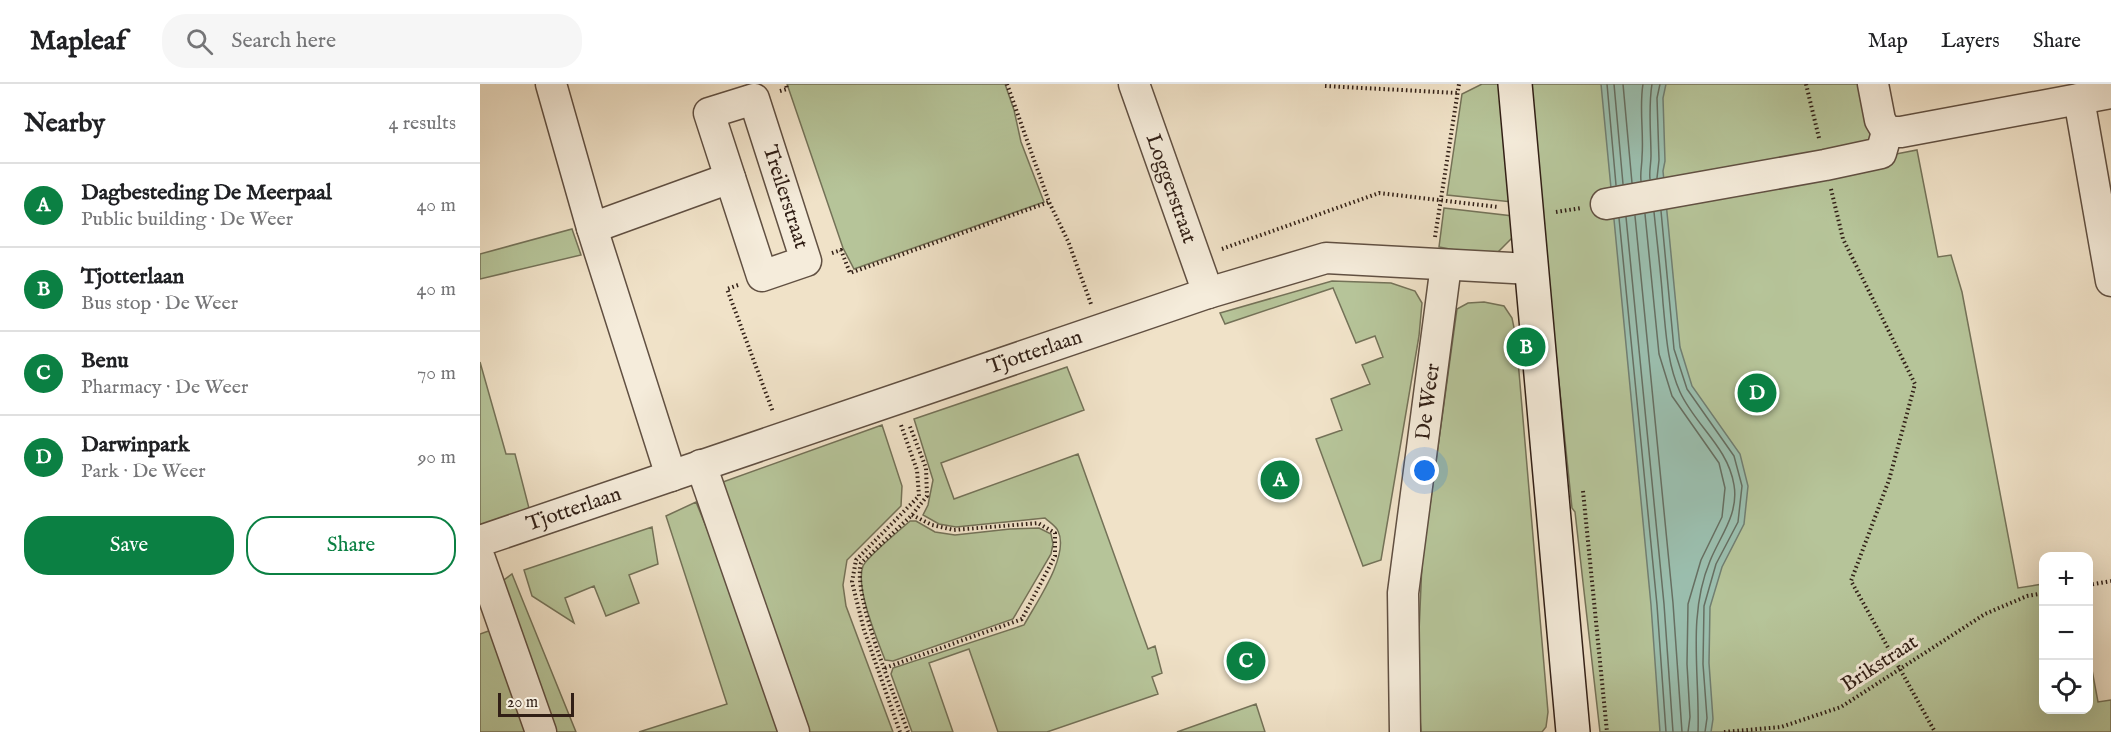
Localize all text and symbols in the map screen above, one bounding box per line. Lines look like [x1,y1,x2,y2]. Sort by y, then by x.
search box [162,14,582,68]
text: Mapleaf [30,24,126,59]
icon: search [183,25,216,58]
text: Search here [231,27,336,55]
text: Map [1868,28,1908,55]
text: Layers [1941,28,2000,55]
text: Share [2033,28,2081,55]
text: Nearby [24,107,105,140]
text: 4 results [389,111,456,136]
street label: Loggerstraat [1139,130,1203,247]
street label: Treilerstraat [756,142,814,252]
text: Dagbesteding De Meerpaal [81,179,332,207]
text: A [37,193,50,218]
text: 40 m [417,193,456,218]
text: Public building · De Weer [81,207,293,232]
text: Tjotterlaan [81,263,184,291]
text: B [37,277,50,302]
text: 40 m [417,277,456,302]
text: Bus stop · De Weer [81,291,238,316]
street label: Tjotterlaan [984,323,1086,381]
pin: B [1506,324,1546,370]
text: Benu [81,347,129,375]
text: C [36,361,51,386]
text: 70 m [417,361,456,386]
street label: De Weer [1410,361,1447,442]
pin: D [1738,370,1776,416]
text: Pharmacy · De Weer [81,375,248,400]
text: Darwinpark [81,431,190,459]
text: D [35,445,52,470]
text: 90 m [418,445,456,470]
your location [1410,456,1439,485]
pin: A [1260,458,1300,502]
text: Park · De Weer [81,459,206,484]
street label: Tjotterlaan [523,480,625,538]
button: Save [24,516,234,575]
button: Share [246,516,456,575]
map controls [2039,552,2093,714]
button: + [2039,552,2093,606]
button: − [2039,606,2093,660]
street label: Brikstraat [1837,629,1923,699]
pin: C [1226,638,1266,684]
button: locate [2039,660,2093,714]
scale bar [498,690,574,718]
text: 20 m [507,693,538,713]

